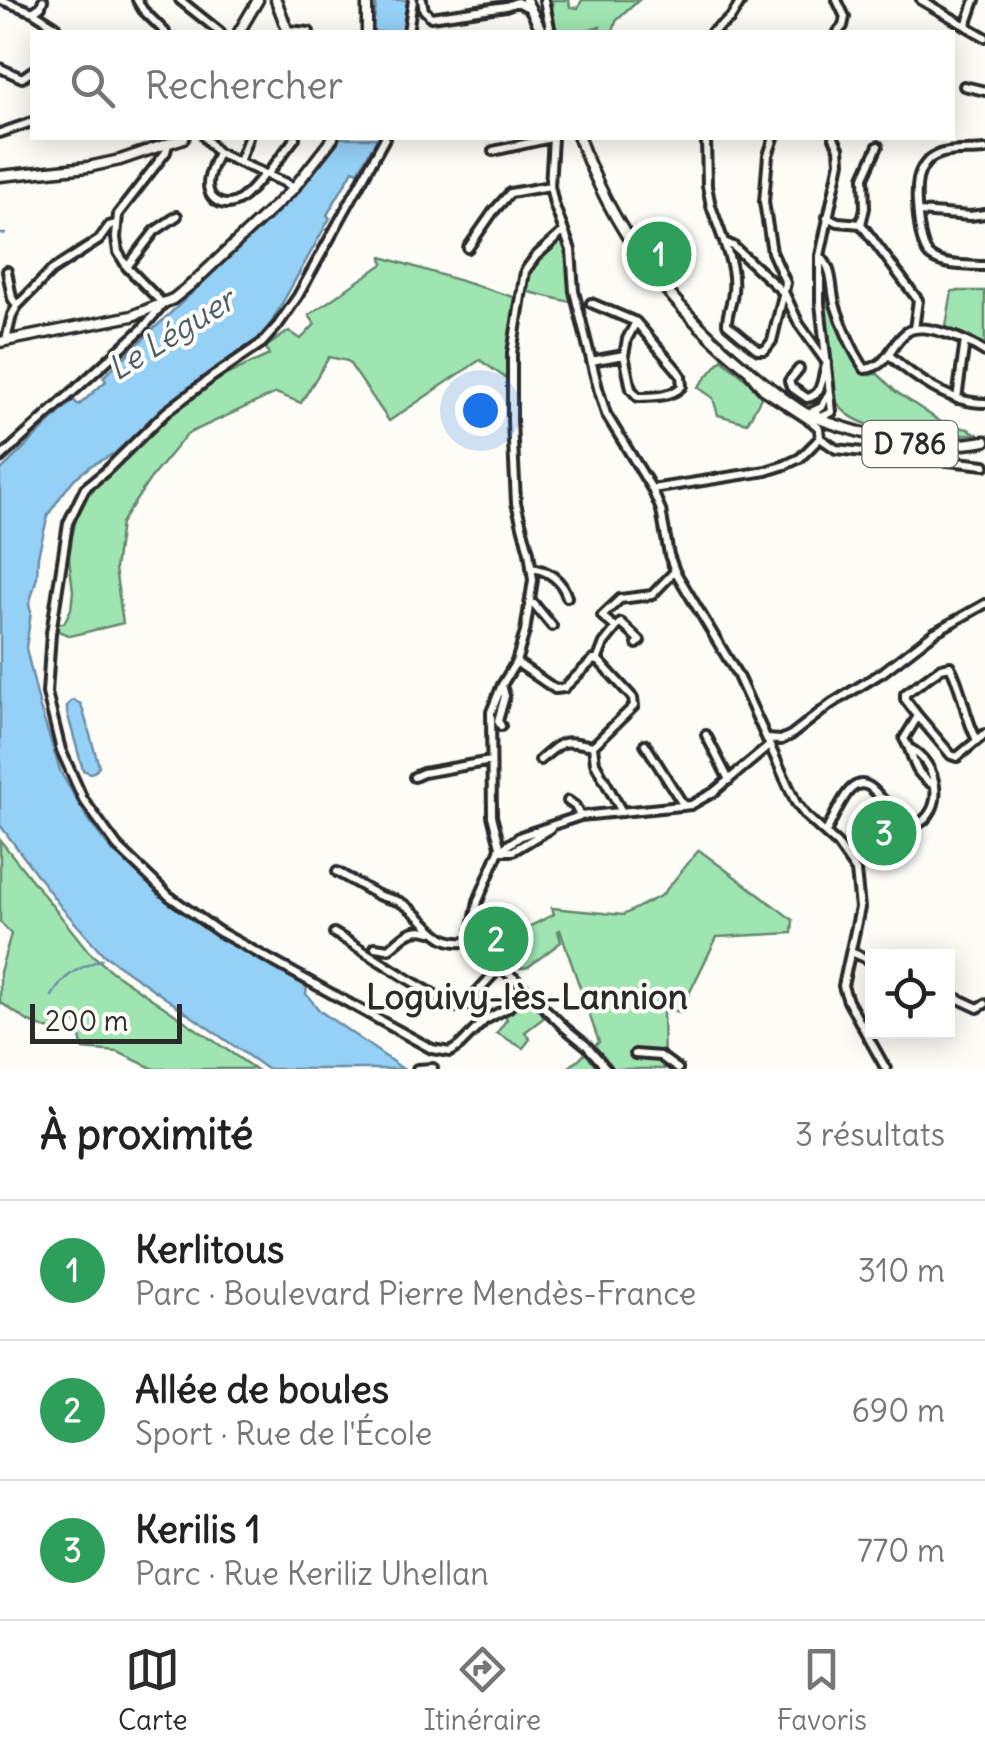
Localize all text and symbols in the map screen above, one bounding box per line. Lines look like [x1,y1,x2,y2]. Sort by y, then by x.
search box [30,30,955,140]
icon: search [65,58,120,113]
text: Rechercher [145,62,343,109]
pin: 1 [626,216,692,292]
water label: Le Léguer [100,277,245,389]
your location [455,385,506,436]
road number: D 786 [862,421,958,467]
pin: 3 [852,796,916,870]
pin: 2 [464,902,528,976]
map controls [865,949,955,1039]
button: locate [865,949,955,1039]
district label: Loguivy-lès-Lannion [366,974,688,1018]
scale bar [30,999,182,1044]
text: 200 m [45,1003,128,1039]
text: À proximité [40,1108,253,1160]
text: 3 résultats [795,1114,945,1155]
text: Kerlitous [135,1226,284,1273]
text: 1 [66,1250,79,1291]
text: 310 m [858,1250,945,1291]
text: Parc · Boulevard Pierre Mendès-France [135,1273,696,1314]
text: Allée de boules [135,1366,389,1413]
text: 2 [64,1390,81,1431]
text: 690 m [851,1390,945,1431]
text: Sport · Rue de l'École [135,1413,432,1454]
text: Kerilis 1 [135,1506,260,1553]
text: 3 [63,1530,82,1571]
text: 770 m [857,1530,945,1571]
text: Parc · Rue Keriliz Uhellan [135,1553,489,1594]
tab: Carte [118,1642,188,1738]
tab: Itinéraire [423,1642,541,1738]
tab: Favoris [777,1642,867,1738]

